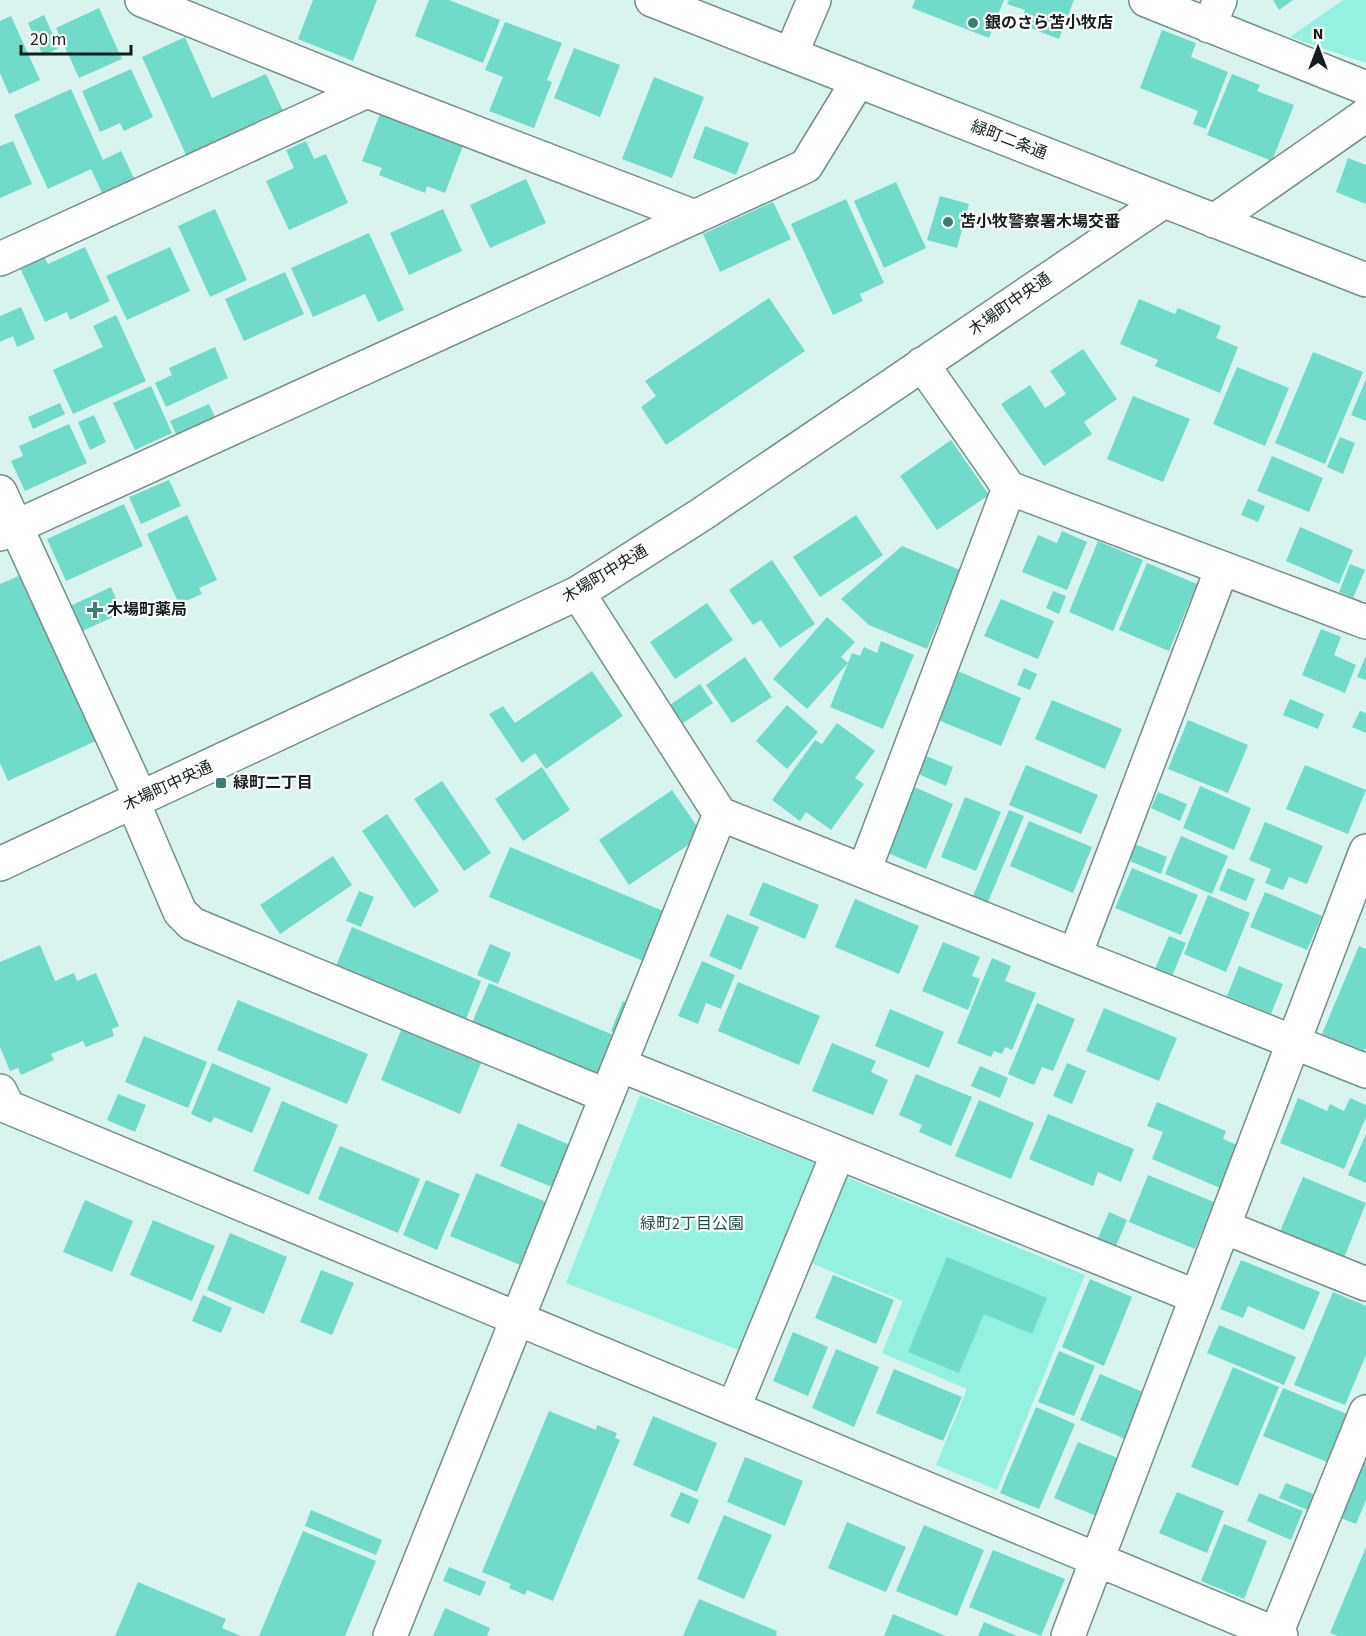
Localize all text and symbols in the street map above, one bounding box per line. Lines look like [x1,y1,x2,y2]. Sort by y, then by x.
place label: 銀のさら苫小牧店 [985,12,1113,34]
marker: 銀のさら苫小牧店 [966,16,980,30]
scale bar [21,18,130,56]
north arrow [1288,18,1348,78]
text: N [1313,23,1323,45]
text: 20 m [30,27,66,52]
street label: 緑町二条通 [968,115,1050,165]
place label: 苫小牧警察署木場交番 [960,211,1120,233]
marker: 苫小牧警察署木場交番 [941,215,955,229]
street label: 木場町中央通 [964,267,1056,341]
street label: 木場町中央通 [558,540,652,608]
place label: 木場町薬局 [107,599,187,621]
marker: 木場町薬局 [88,603,102,617]
street label: 木場町中央通 [120,756,216,816]
place label: 緑町二丁目 [233,772,313,794]
marker: 緑町二丁目 [214,776,228,790]
park label: 緑町2丁目公園 [640,1213,744,1235]

